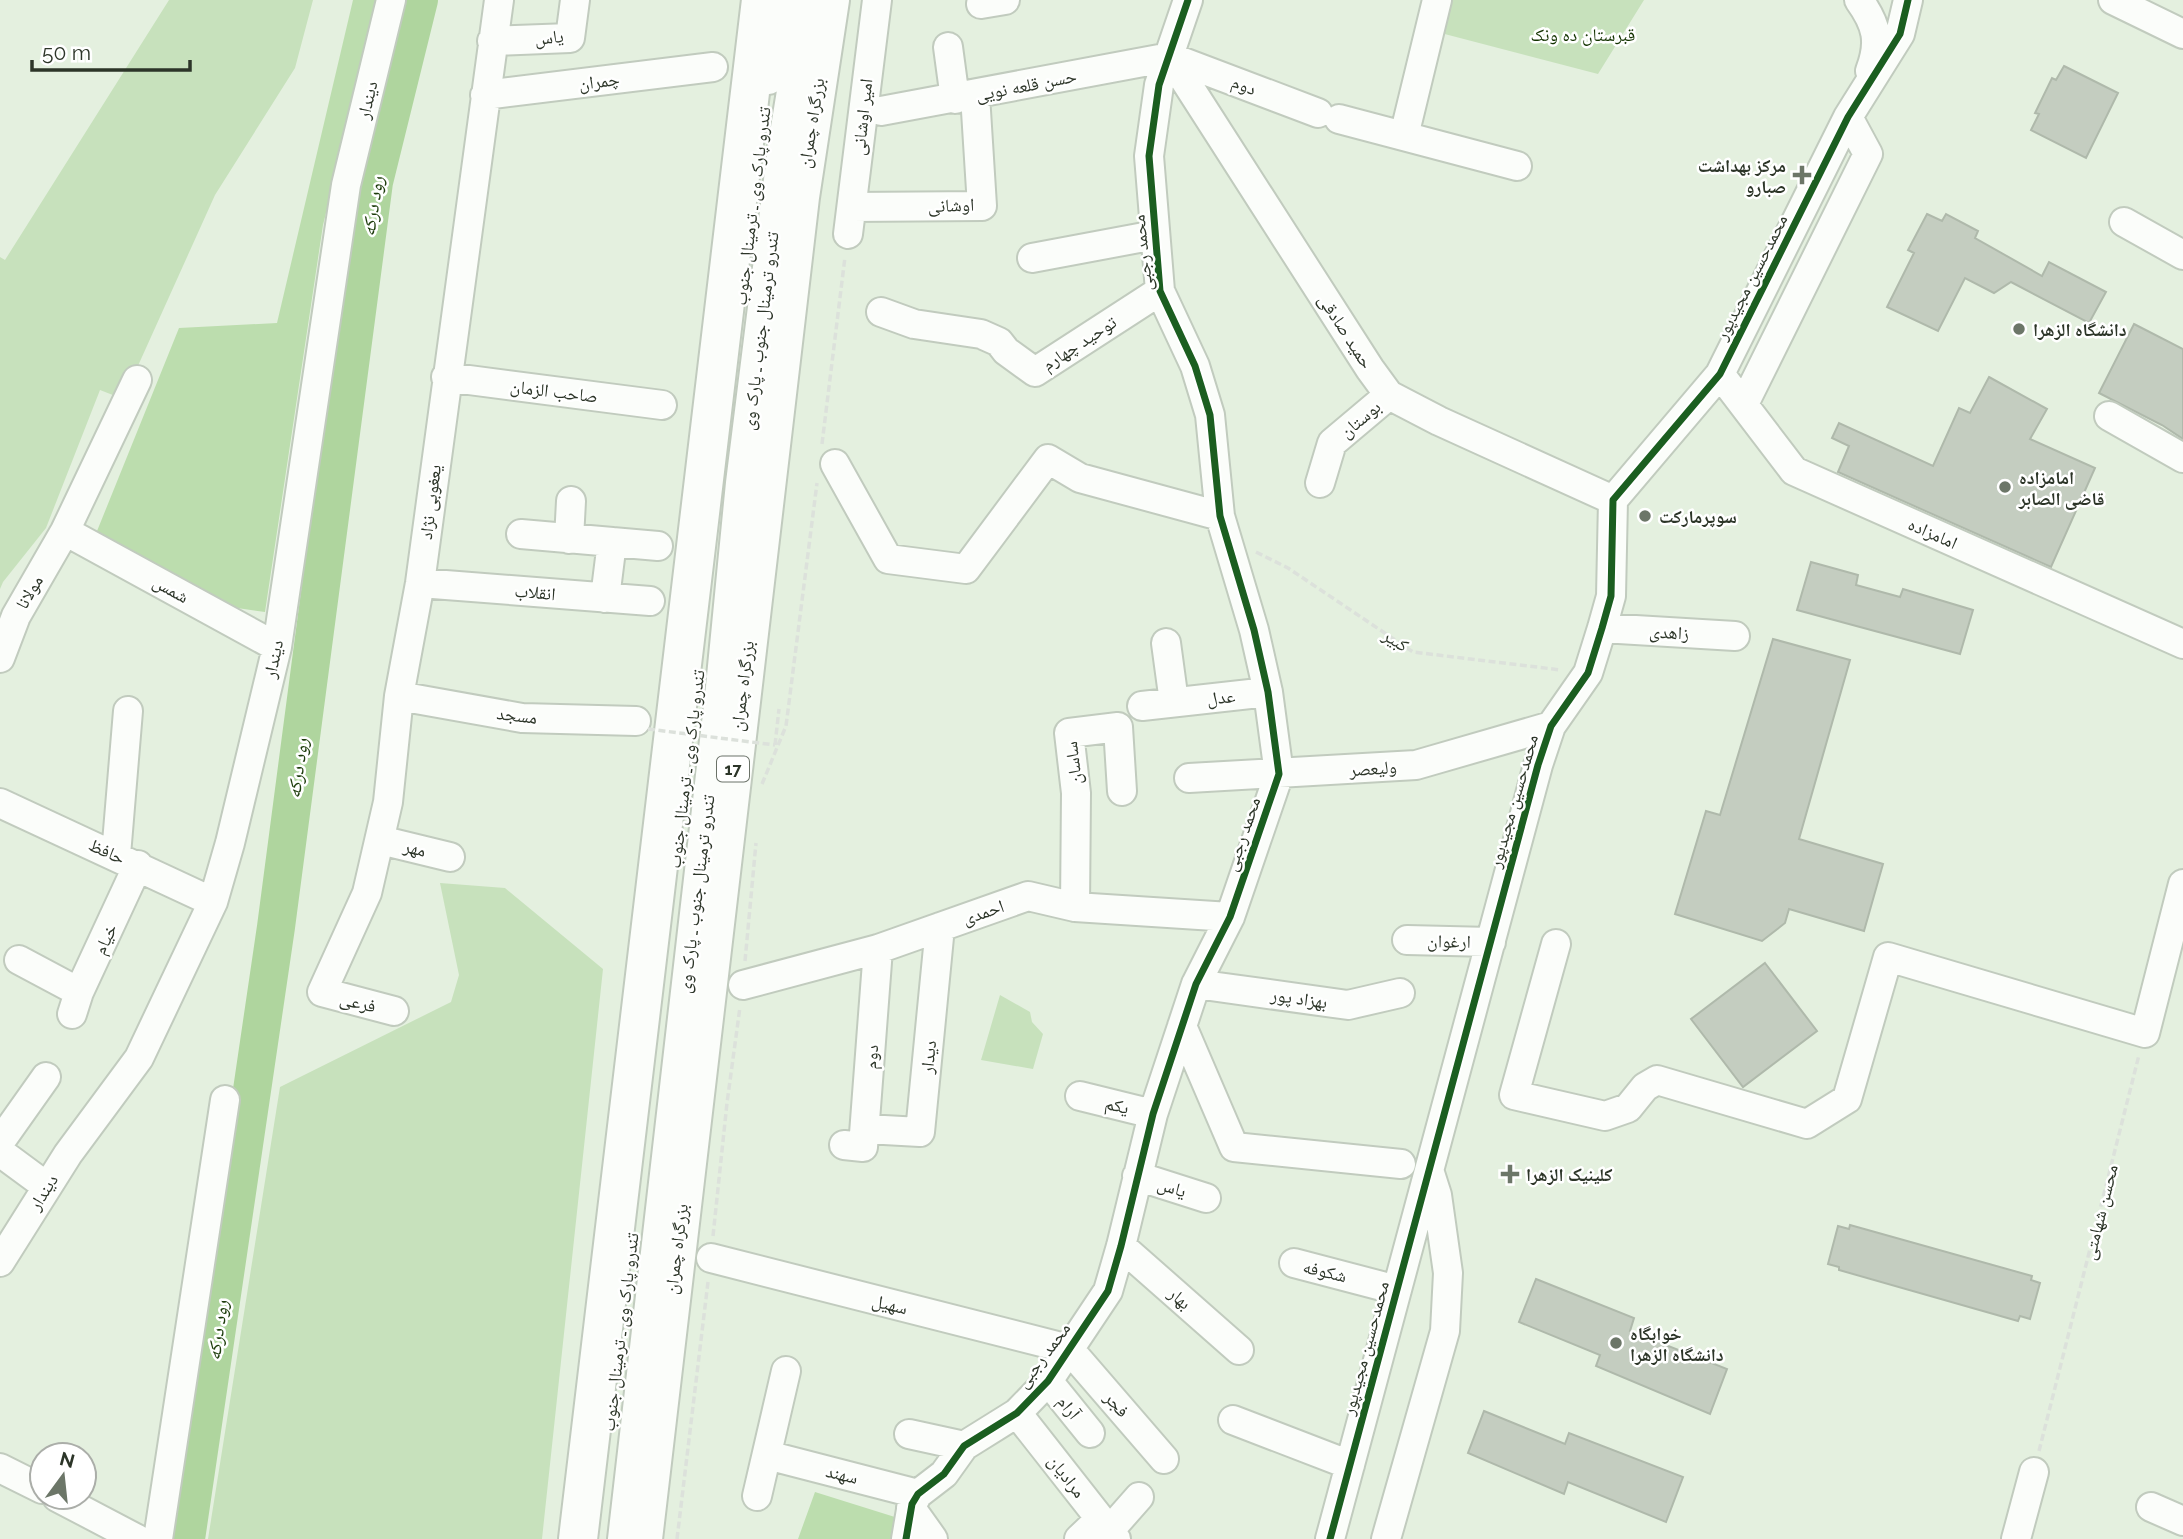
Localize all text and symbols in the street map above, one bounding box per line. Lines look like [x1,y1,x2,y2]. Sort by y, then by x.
park label: قبرستان ده ونک [1531,24,1635,46]
street label: یاس [533,25,565,50]
scale bar [32,28,189,72]
text: 50 m [42,40,91,65]
street label: حسن قلعه نویی [974,65,1079,106]
street label: چمران [577,68,621,95]
street label: دوم [1228,71,1259,101]
street label: بزرگراه چمران [794,76,829,170]
street label: امیر اوشانی [848,77,877,157]
street label: دیندار [352,79,382,122]
street label: تندرو پارک وی ـ ترمینال جنوب [729,105,776,307]
place label: مرکز بهداشت صبارو [1698,155,1786,197]
marker: مرکز بهداشت صبارو [1792,165,1812,185]
water label: رود درکه [356,174,388,238]
street label: اوشانی [927,194,975,217]
street label: محمدحسین مجیدپور [1710,211,1793,345]
street label: محمد رجبی [1128,214,1157,292]
street label: تندرو ترمینال جنوب ـ پارک وی [737,230,784,432]
street label: حمید صادقی [1313,290,1378,373]
street label: توحید چهارم [1038,311,1121,376]
place label: دانشگاه الزهرا [2033,319,2127,340]
marker: دانشگاه الزهرا [2011,321,2027,337]
street label: صاحب الزمان [509,375,599,408]
street label: بوستان [1335,396,1385,443]
street label: یعغوبی نژاد [415,463,446,541]
place label: امامزاده قاضی الصابر [2018,467,2104,510]
marker: امامزاده قاضی الصابر [1997,479,2013,495]
place label: سوپرمارکت [1659,506,1737,528]
marker: سوپرمارکت [1637,508,1653,524]
street label: امامزاده [1905,513,1961,553]
street label: مولانا [11,571,47,613]
street label: شمس [149,571,193,608]
street label: انقلاب [514,580,556,605]
street label: زاهدی [1648,620,1690,645]
street label: کبیر [1378,623,1413,657]
street label: دیندار [259,638,288,681]
street label: بزرگراه چمران [726,639,759,733]
street label: تندرو پارک وی ـ ترمینال جنوب [663,668,710,870]
street label: عدل [1206,685,1236,710]
street label: مسجد [496,702,538,728]
street label: محمدحسین مجیدپور [1484,732,1543,871]
water label: رود درکه [282,737,312,799]
street label: ساسان [1060,740,1087,786]
road number: 17 [717,756,749,782]
street label: ولیعصر [1348,756,1397,781]
street label: تندرو ترمینال جنوب ـ پارک وی [673,793,720,995]
street label: محمد رجبی [1220,794,1265,874]
street label: حافظ [86,834,128,868]
street label: مهر [401,835,428,861]
street label: احمدی [959,895,1007,930]
street label: خیام [89,920,123,958]
street label: ارغوان [1427,930,1471,953]
street label: بهزاد پور [1268,983,1329,1014]
street label: فرعی [338,987,378,1018]
street label: دیدار [916,1039,940,1076]
street label: دوم [860,1044,884,1070]
street label: یکم [1103,1092,1131,1120]
street label: محسن شهامتی [2078,1162,2123,1262]
marker: کلینیک الزهرا [1500,1164,1520,1184]
place label: کلینیک الزهرا [1526,1164,1612,1185]
street label: دیندار [23,1170,62,1215]
street label: یاس [1155,1173,1189,1202]
street label: بزرگراه چمران [660,1202,693,1296]
street label: تندرو پارک وی ـ ترمینال جنوب [597,1231,644,1433]
street label: شکوفه [1301,1255,1349,1287]
street label: محمدحسین مجیدپور [1337,1279,1394,1419]
street label: بهار [1163,1282,1196,1314]
street label: سهیل [870,1289,910,1319]
water label: رود درکه [202,1299,232,1361]
street label: محمد رجبی [1012,1318,1075,1393]
place label: خوابگاه دانشگاه الزهرا [1630,1323,1724,1365]
marker: خوابگاه دانشگاه الزهرا [1608,1335,1624,1351]
street label: فجر [1100,1386,1134,1421]
street label: آرام [1052,1391,1085,1425]
north arrow [28,1441,98,1511]
text: N [58,1447,77,1472]
street label: مرادیان [1043,1450,1090,1502]
street label: سهند [824,1460,860,1488]

